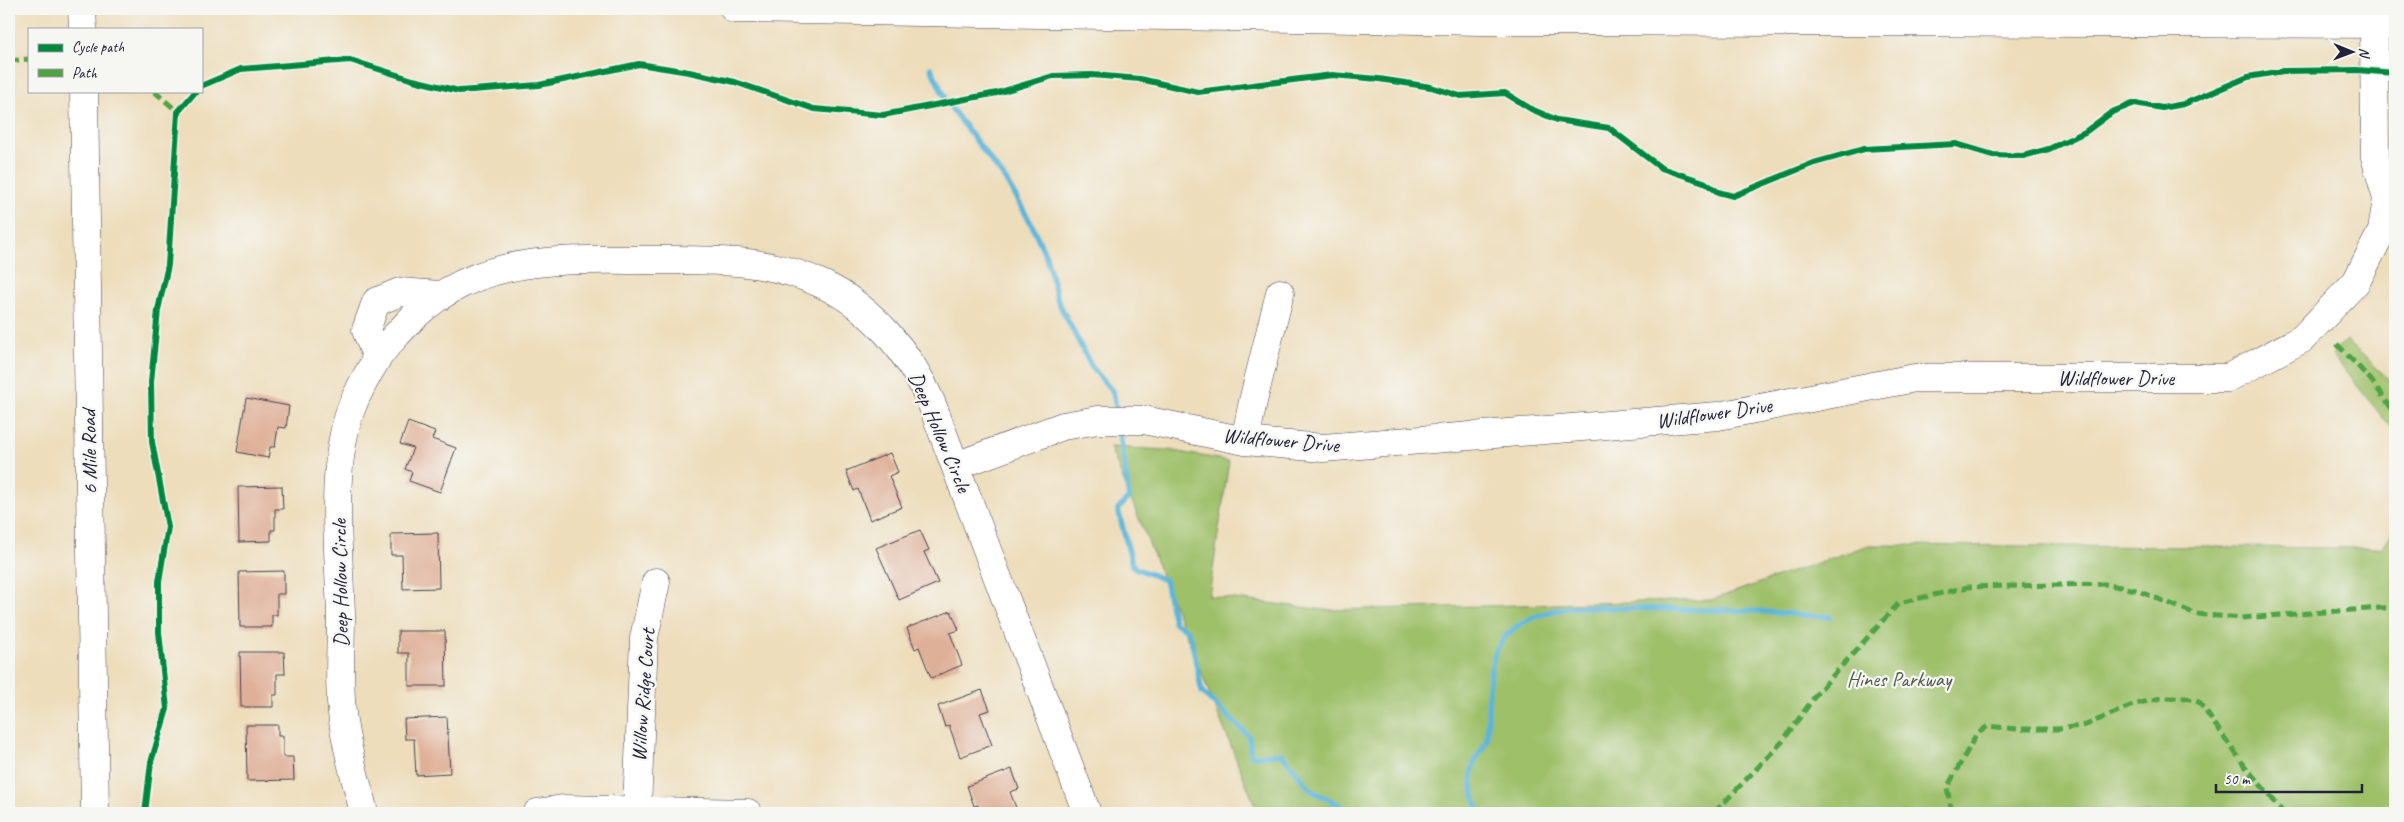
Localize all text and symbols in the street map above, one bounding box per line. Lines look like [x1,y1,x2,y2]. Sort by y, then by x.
legend [28,28,202,92]
north arrow [2326,28,2376,78]
text: Cycle path [72,38,124,57]
text: N [2356,48,2373,59]
text: Path [72,64,98,83]
street label: Wildflower Drive [2058,365,2175,391]
street label: Deep Hollow Circle [903,368,977,497]
street label: Wildflower Drive [1655,392,1775,434]
street label: 6 Mile Road [75,406,103,494]
street label: Wildflower Drive [1222,422,1341,458]
street label: Deep Hollow Circle [326,518,354,647]
street label: Willow Ridge Court [625,626,661,762]
park label: Hines Parkway [1847,666,1953,692]
scale bar [2216,762,2363,794]
text: 50 m [2224,770,2251,789]

